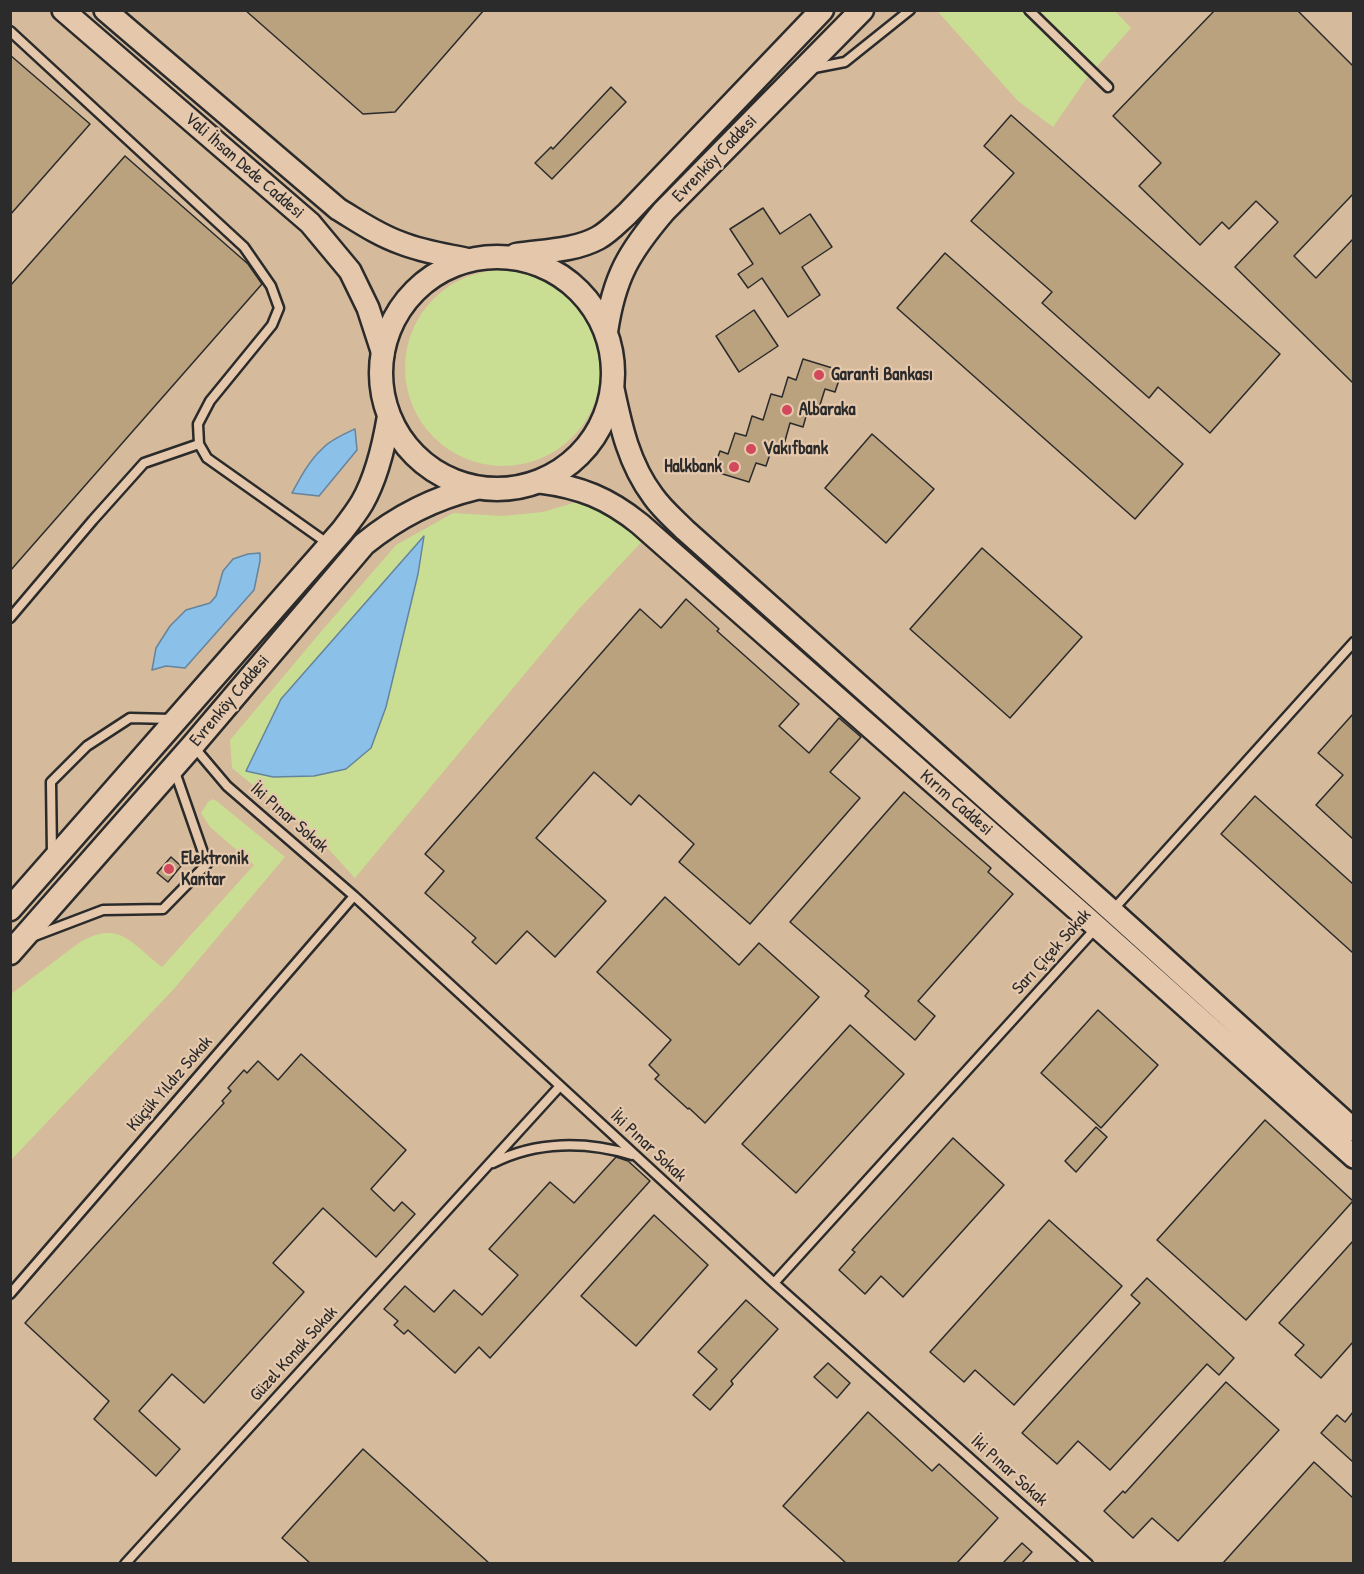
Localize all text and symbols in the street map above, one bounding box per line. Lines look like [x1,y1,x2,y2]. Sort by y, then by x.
street label: Vali İhsan Dede Caddesi [180,108,308,224]
street label: Evrenköy Caddesi [668,111,762,207]
place label: Garanti Bankası [831,364,933,386]
marker: Garanti Bankası [812,368,826,382]
place label: Albaraka [799,399,856,421]
marker: Albaraka [780,403,794,417]
place label: Vakıfbank [763,438,828,460]
marker: Vakıfbank [744,442,758,456]
place label: Halkbank [664,456,722,478]
marker: Halkbank [727,460,741,474]
street label: Evrenköy Caddesi [185,651,275,751]
street label: Kırım Caddesi [915,765,997,841]
street label: İki Pınar Sokak [246,778,332,858]
place label: Elektronik Kantar [181,848,248,890]
marker: Elektronik Kantar [162,862,176,876]
street label: Sarı Çiçek Sokak [1008,905,1096,999]
street label: Küçük Yıldız Sokak [123,1032,217,1136]
street label: İki Pınar Sokak [605,1105,691,1187]
street label: Güzel Konak Sokak [246,1302,342,1406]
street label: İki Pınar Sokak [966,1431,1052,1511]

